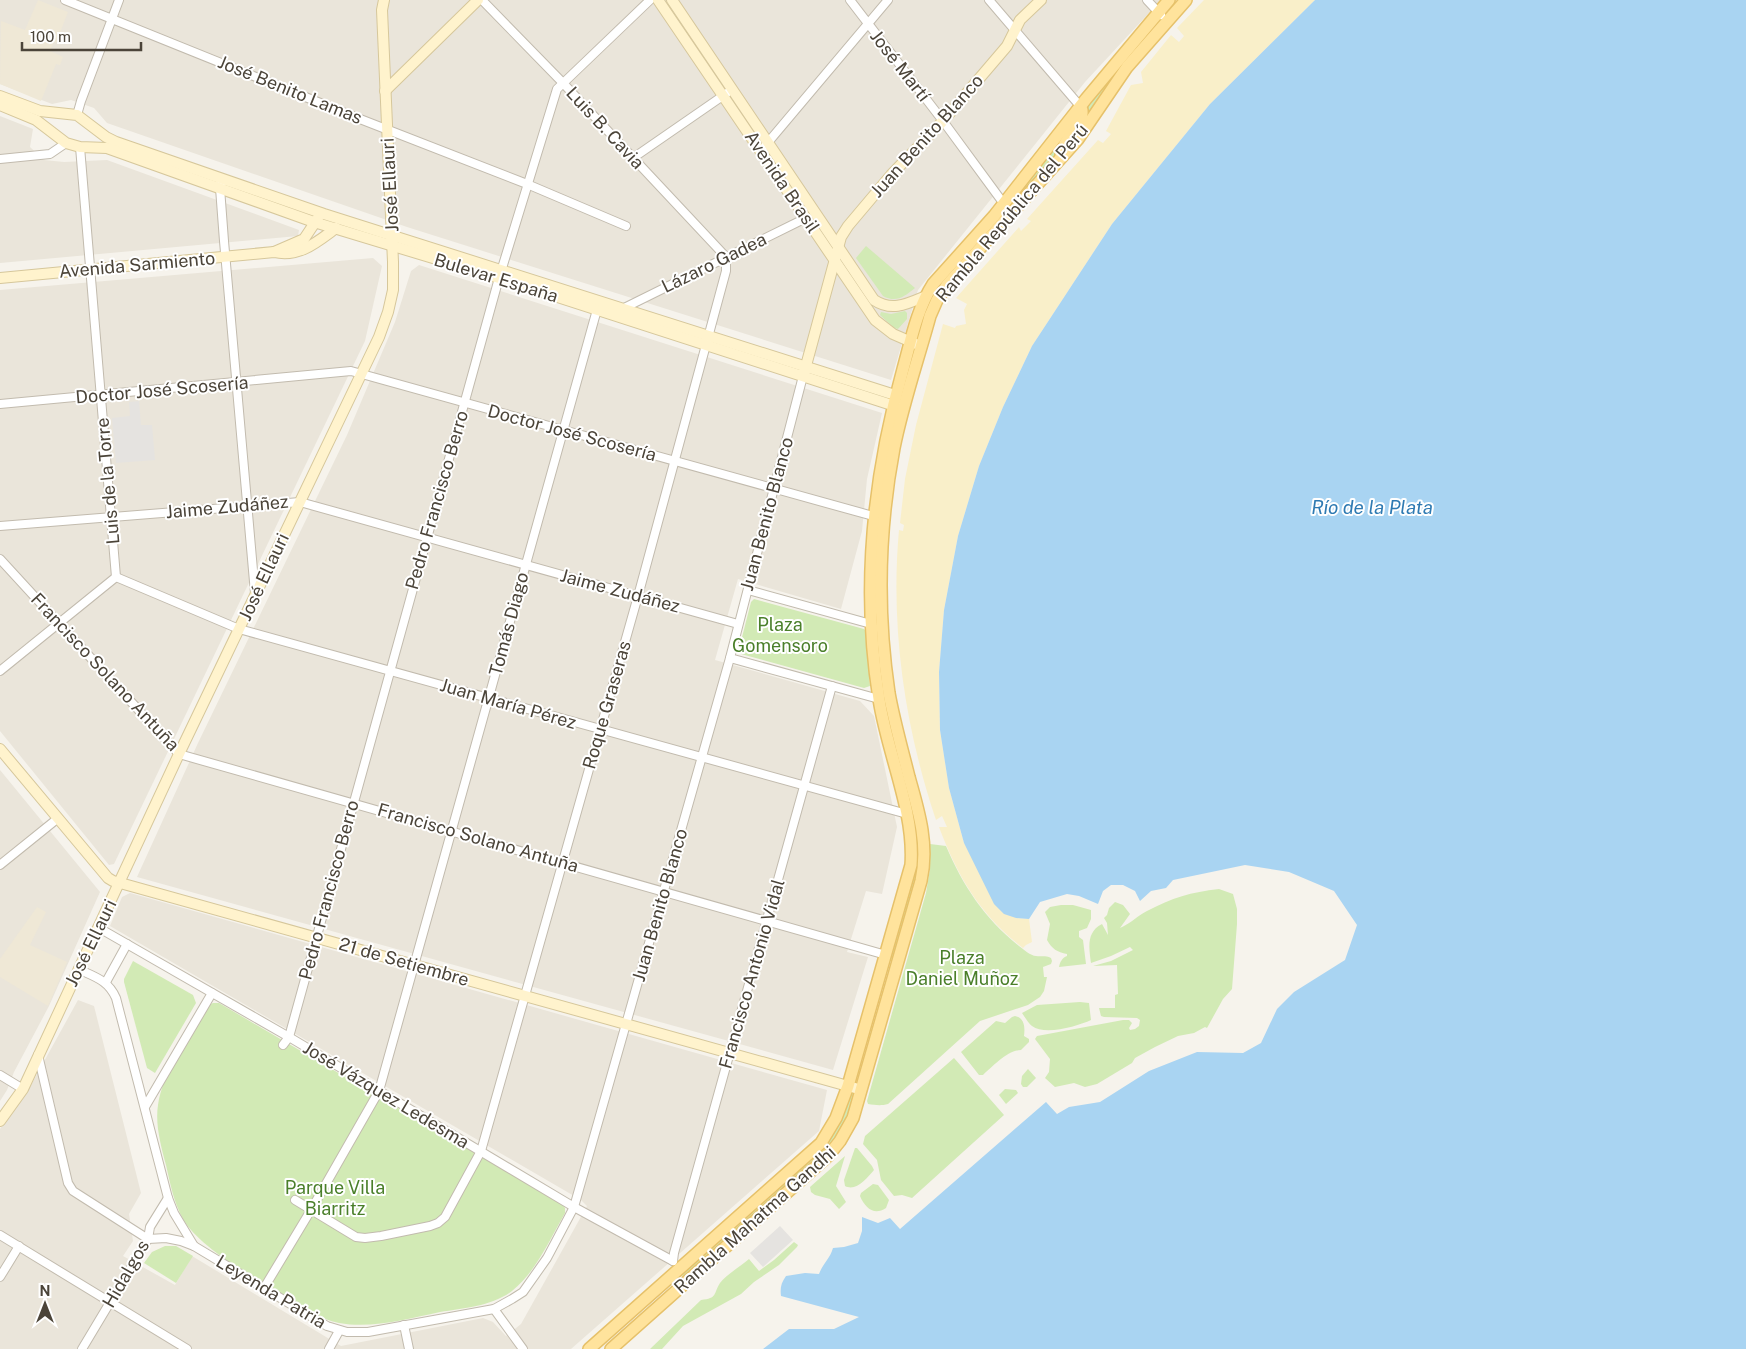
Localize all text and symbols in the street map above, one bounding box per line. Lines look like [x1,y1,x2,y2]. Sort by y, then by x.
scale bar [22,20,141,52]
street label: José Martí [866,26,935,106]
text: 100 m [30,28,71,45]
street label: José Benito Lamas [215,51,365,128]
street label: Juan Benito Blanco [866,70,987,201]
street label: Luis B. Cavia [562,82,649,173]
street label: Rambla República del Perú [931,120,1092,306]
street label: Avenida Brasil [741,127,824,237]
street label: José Ellauri [377,137,402,233]
street label: Lázaro Gadea [658,228,770,297]
street label: Avenida Sarmiento [58,247,216,282]
street label: Bulevar España [431,249,561,306]
street label: Doctor José Scosería [75,371,249,408]
street label: Doctor José Scosería [486,400,659,465]
street label: Pedro Francisco Berro [401,408,472,592]
street label: Luis de la Torre [91,417,124,545]
street label: Juan Benito Blanco [736,435,797,593]
street label: Jaime Zudáñez [165,491,289,522]
water label: Río de la Plata [1311,496,1433,518]
street label: José Ellauri [234,530,293,624]
street label: Jaime Zudáñez [558,564,682,617]
street label: Tomás Diago [485,570,532,678]
street label: Francisco Solano Antuña [27,588,184,755]
park label: Plaza Gomensoro [732,614,828,656]
street label: Roque Graseras [578,638,635,771]
street label: Juan María Pérez [438,674,579,733]
street label: Pedro Francisco Berro [294,798,363,982]
street label: Francisco Solano Antuña [375,799,581,876]
street label: Juan Benito Blanco [628,826,691,984]
street label: Francisco Antonio Vidal [714,877,789,1071]
street label: José Ellauri [60,896,121,990]
street label: 21 de Setiembre [337,933,472,990]
park label: Plaza Daniel Muñoz [906,947,1018,989]
street label: José Vázquez Ledesma [299,1037,473,1152]
street label: Rambla Mahatma Gandhi [670,1142,840,1298]
park label: Parque Villa Biarritz [285,1177,385,1219]
street label: Hidalgos [98,1236,153,1311]
street label: Leyenda Patria [212,1251,330,1333]
north arrow [20,1279,70,1329]
text: N [40,1283,50,1299]

